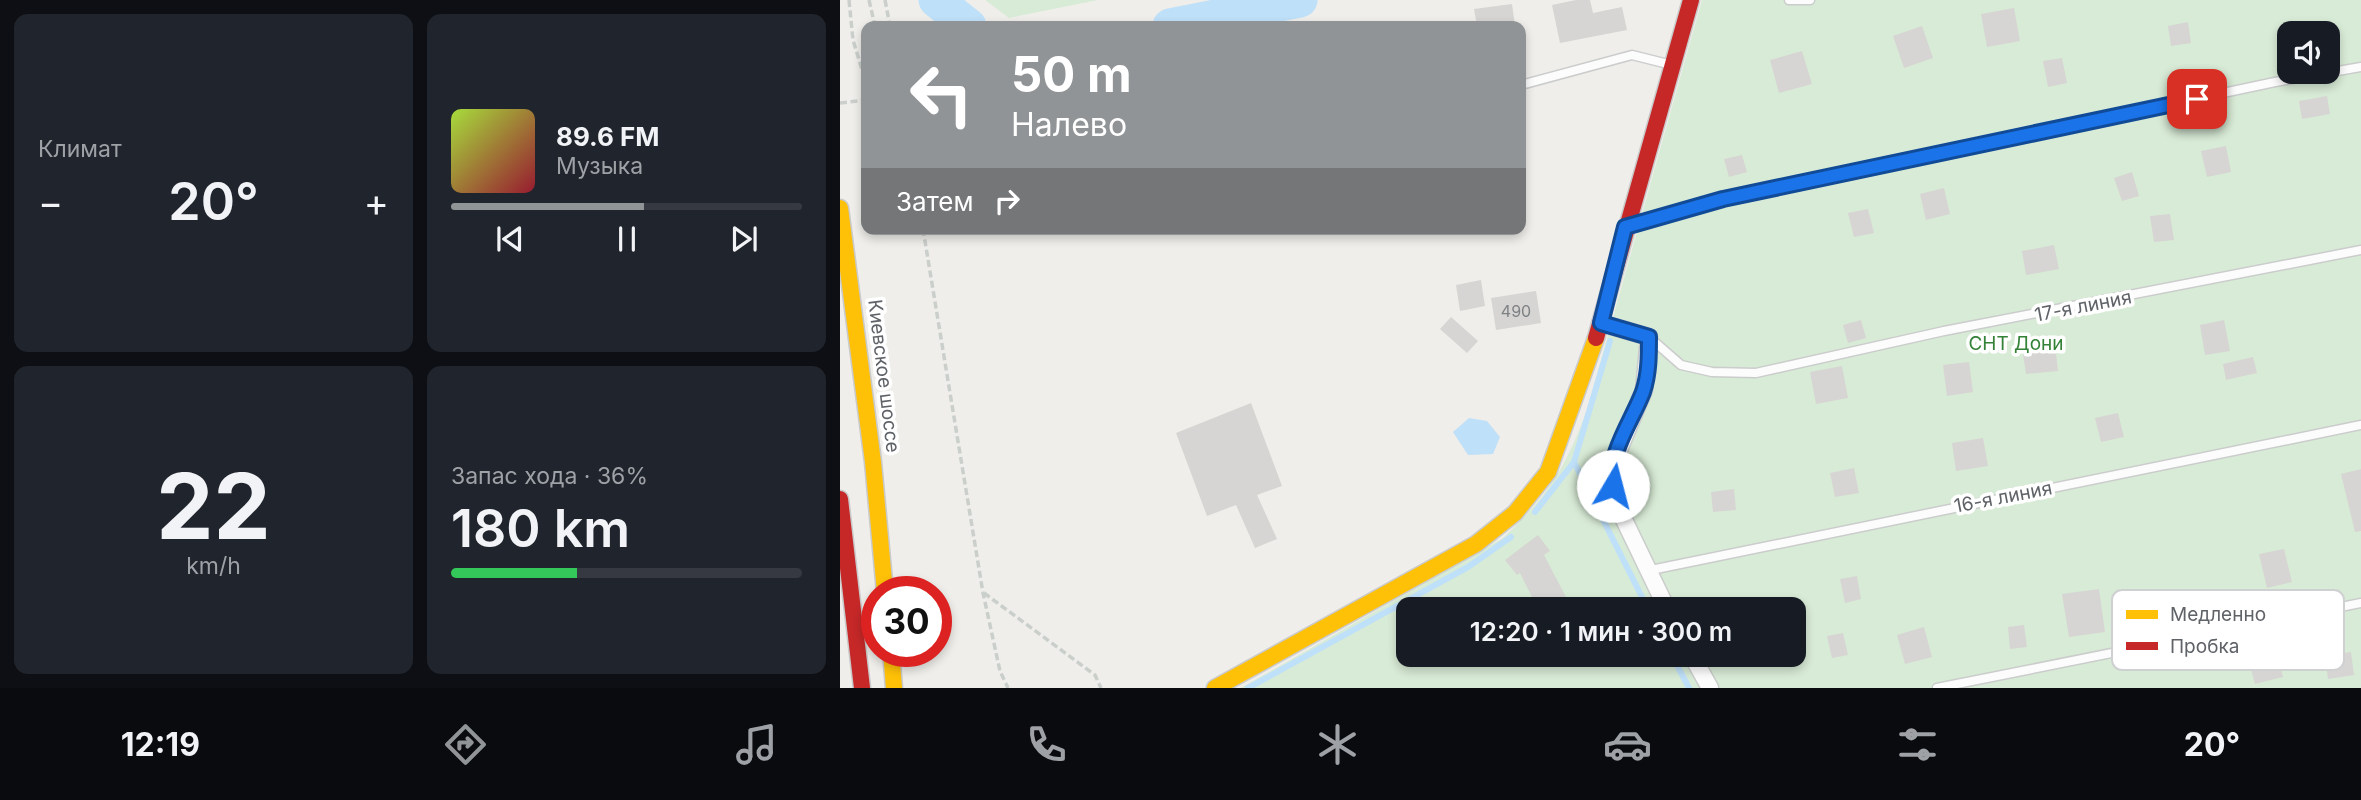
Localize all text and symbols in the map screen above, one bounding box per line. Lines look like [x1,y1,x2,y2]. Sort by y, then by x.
map controls [2277,21,2340,84]
button: sound [2277,21,2340,84]
text: 50 m [1011,45,1132,104]
icon: left [896,49,987,140]
pin [2167,69,2227,129]
icon: arrive [2178,80,2216,118]
text: Налево [1011,105,1127,144]
text: 89.6 FM [556,121,660,152]
text: Климат [38,135,122,163]
text: Музыка [556,152,643,180]
text: 20° [168,170,259,233]
text: − [38,179,63,225]
text: + [364,179,389,225]
icon: right [988,182,1026,220]
text: Затем [896,186,974,217]
icon: previous [491,220,529,258]
icon: pause [608,220,646,258]
icon: next [725,220,763,258]
street label: 17-я линия [2033,285,2133,327]
street label: Киевское шоссе [863,298,905,454]
house number: 490 [1501,301,1531,321]
park label: СНТ Дони [1968,332,2064,355]
position arrow [1576,449,1650,523]
text: 22 [156,451,271,561]
text: Запас хода · 36% [451,462,648,490]
street label: 16-я линия [1952,476,2054,518]
text: 180 km [451,497,630,560]
text: km/h [186,552,241,580]
speed limit sign: 30 [861,576,952,667]
legend [2112,590,2344,670]
text: Медленно [2170,603,2266,626]
text: 12:20 · 1 мин · 300 m [1470,616,1732,647]
text: Пробка [2170,635,2239,658]
icon: directions [441,720,490,769]
icon: music [732,720,781,769]
icon: phone [1022,720,1071,769]
icon: climate [1313,720,1362,769]
icon: car [1603,720,1652,769]
icon: filters [1893,720,1942,769]
text: 12:19 [121,725,200,764]
text: 20° [2184,725,2240,764]

